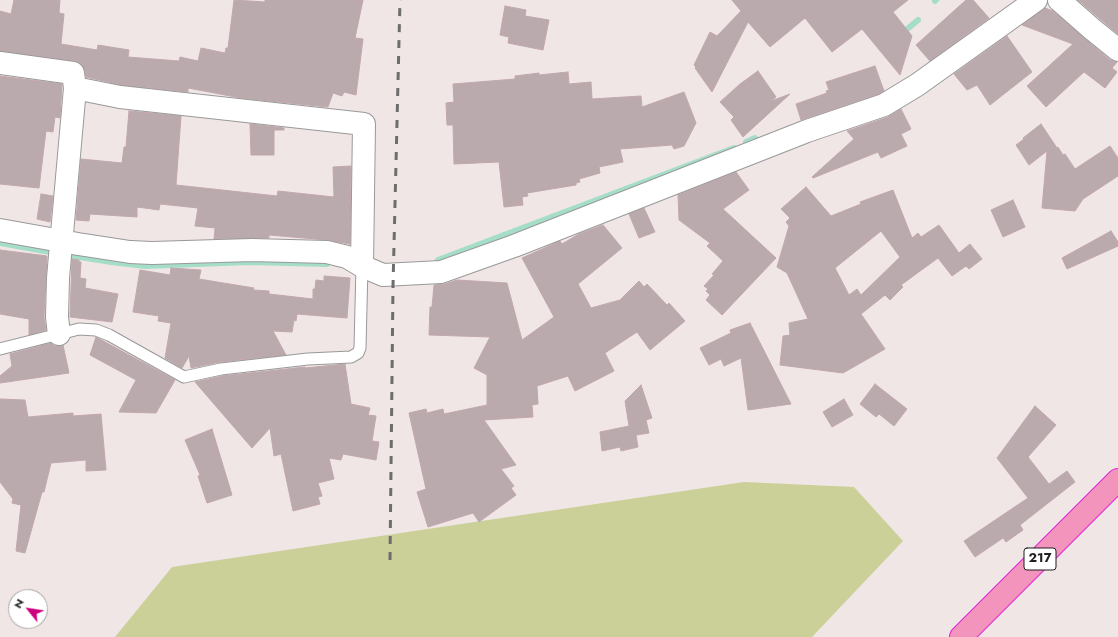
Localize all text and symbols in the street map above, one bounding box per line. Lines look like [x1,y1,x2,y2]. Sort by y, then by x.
road number: 217 [1024,548,1056,570]
north arrow [8,589,48,629]
text: N [9,596,28,611]

